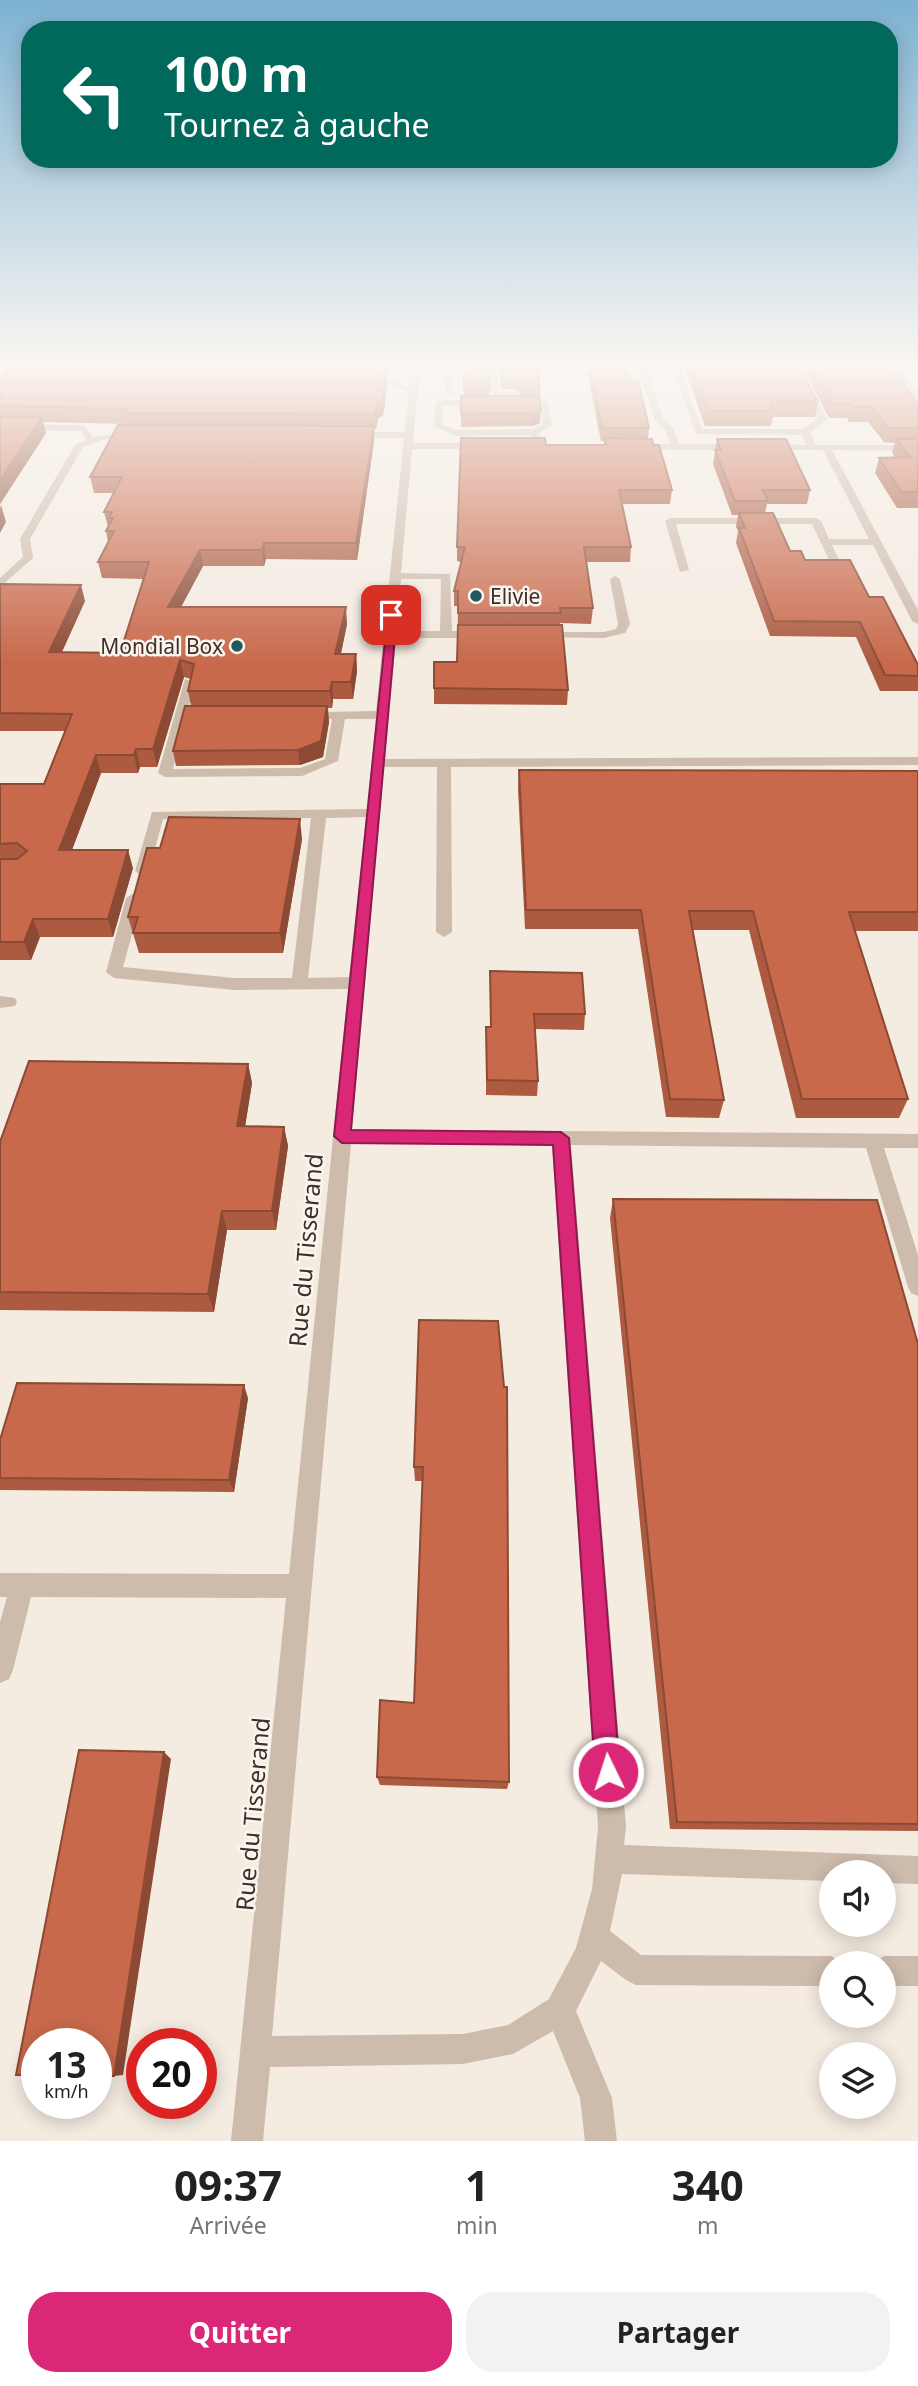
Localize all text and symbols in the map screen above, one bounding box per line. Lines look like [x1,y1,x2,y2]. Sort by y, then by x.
text: 100 m [164,40,309,106]
icon: left [49,49,140,140]
text: Tournez à gauche [164,103,430,146]
place label: Elivie [490,582,540,610]
pin [361,585,421,645]
marker: Elivie [468,588,484,604]
icon: arrive [372,596,410,634]
place label: Mondial Box [100,632,223,660]
marker: Mondial Box [229,638,245,654]
street label: Rue du Tisserand [280,1152,330,1348]
street label: Rue du Tisserand [227,1716,277,1912]
position arrow [571,1735,645,1809]
map controls [819,1860,896,2119]
button: sound [819,1860,896,1937]
button: search [819,1951,896,2028]
speed limit sign: 20 [126,2028,217,2119]
text: 13 [46,2041,87,2088]
button: layers [819,2042,896,2119]
text: km/h [44,2079,89,2103]
text: 09:37 [174,2156,282,2213]
text: 1 [465,2156,489,2213]
text: 340 [672,2156,744,2213]
text: Arrivée [189,2209,267,2241]
text: min [456,2209,498,2241]
text: m [697,2209,719,2241]
button: Quitter [28,2292,452,2372]
button: Partager [466,2292,890,2372]

